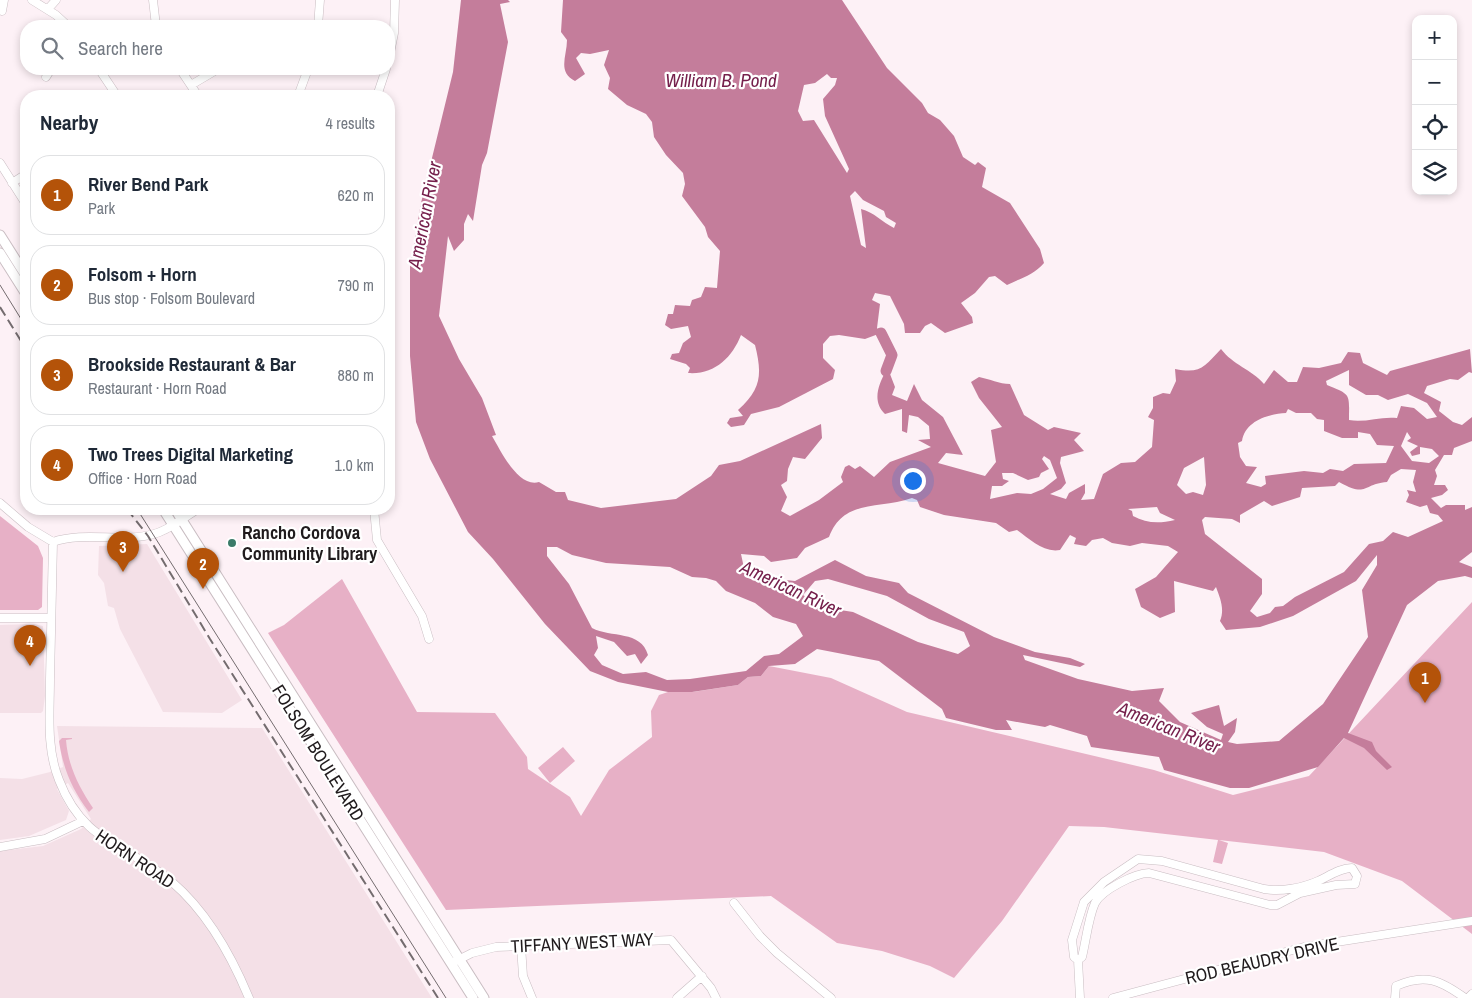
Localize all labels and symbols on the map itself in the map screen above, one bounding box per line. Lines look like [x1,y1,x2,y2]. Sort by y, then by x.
water label: William B. Pond [665,67,777,93]
water label: American River [401,159,447,272]
your location [900,468,926,494]
place label: Rancho Cordova Community Library [242,520,378,566]
pin: 3 [107,531,139,572]
marker: Rancho Cordova Community Library [226,537,238,549]
pin: 2 [187,548,219,589]
water label: American River [736,553,846,623]
pin: 4 [14,625,46,666]
pin: 1 [1409,662,1441,703]
street label: FOLSOM BOULEVARD [266,680,370,826]
water label: American River [1113,694,1225,760]
street label: HORN ROAD [91,823,180,894]
street label: TIFFANY WEST WAY [510,926,654,959]
street label: ROD BEAUDRY DRIVE [1183,931,1341,990]

